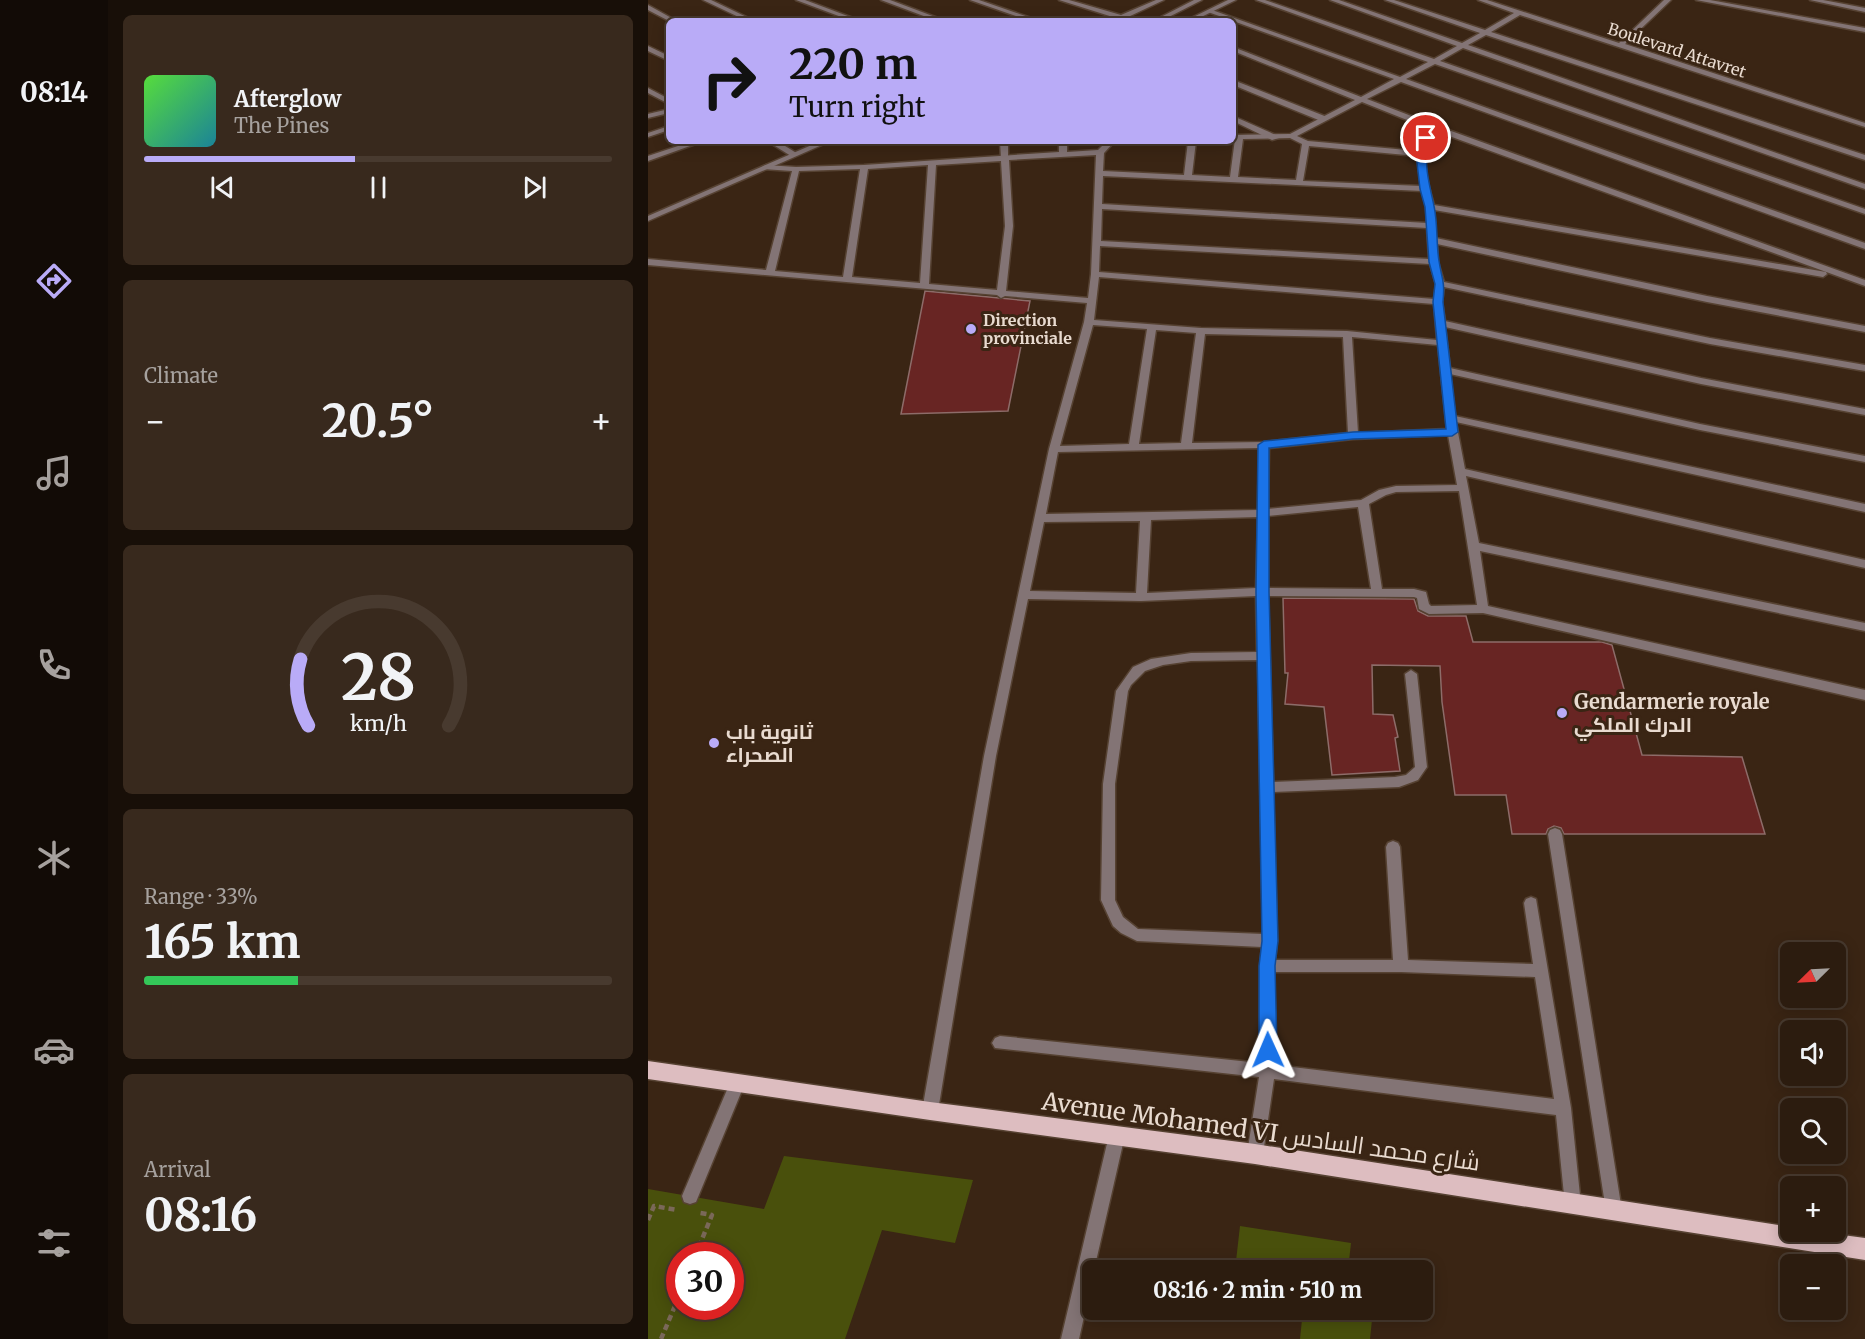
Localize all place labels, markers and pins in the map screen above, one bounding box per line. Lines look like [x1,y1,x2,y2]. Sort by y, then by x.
pin [1400,112,1451,163]
place label: Direction provinciale [983,310,1072,348]
marker: Direction provinciale [964,322,978,336]
place label: Gendarmerie royale الدرك الملكي [1574,689,1770,741]
marker: Gendarmerie royale الدرك الملكي [1555,706,1569,720]
place label: ثانوية باب الصحراء [726,719,814,767]
marker: ثانوية باب الصحراء [707,736,721,750]

